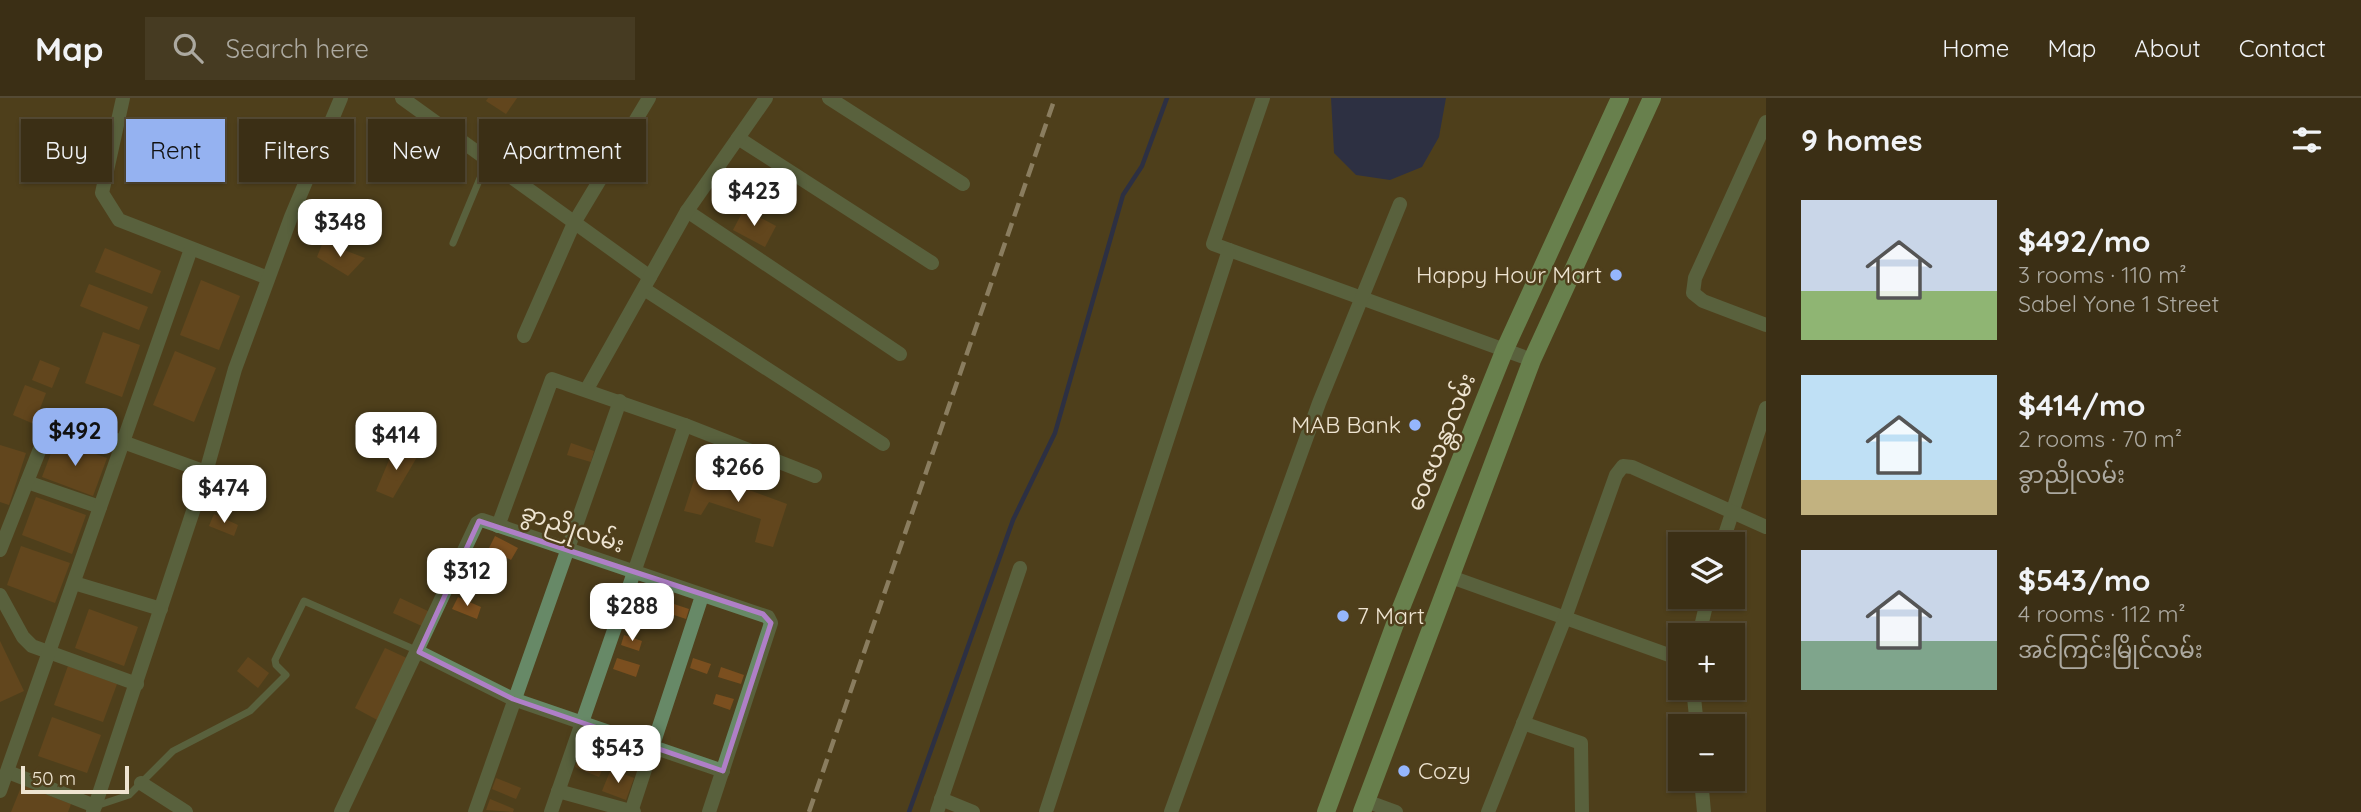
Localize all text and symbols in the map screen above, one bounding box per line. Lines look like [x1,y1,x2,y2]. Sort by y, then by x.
search box [145,17,635,80]
text: Map [35,28,103,69]
icon: search [169,29,207,67]
text: Search here [225,32,369,65]
text: Home [1942,33,2009,63]
text: Map [2047,33,2096,63]
text: About [2134,33,2201,63]
text: Contact [2239,33,2326,63]
chip: Buy [21,119,112,182]
chip: Rent [126,119,225,182]
chip: Filters [239,119,354,182]
chip: New [368,119,465,182]
chip: Apartment [479,119,646,182]
text: 9 homes [1801,121,1923,159]
icon: filters [2288,121,2326,159]
pin: $423 [713,169,795,228]
text: $423 [728,176,780,205]
pin: $348 [299,200,381,259]
text: $348 [314,207,366,236]
text: $492/mo [2018,222,2150,260]
icon: home [1857,228,1941,312]
place label: Happy Hour Mart [1416,260,1602,289]
text: 3 rooms · 110 m² [2018,260,2187,289]
marker: Happy Hour Mart [1608,267,1624,283]
text: Sabel Yone 1 Street [2018,289,2219,318]
street label: ဝေဇယန္တာလမ်း [1399,368,1486,517]
text: $414/mo [2018,386,2145,424]
icon: home [1857,403,1941,487]
pin: $492 [34,408,116,468]
place label: MAB Bank [1291,410,1401,439]
pin: $414 [355,412,437,472]
text: $492 [49,416,101,445]
marker: MAB Bank [1407,417,1423,433]
text: $414 [371,420,421,449]
text: 2 rooms · 70 m² [2018,424,2182,453]
pin: $266 [697,444,779,504]
text: $266 [712,452,764,481]
text: ခွာညိုလမ်း [2018,460,2125,489]
pin: $474 [183,466,265,525]
text: $474 [198,473,250,502]
street label: ခွာညိုလမ်း [516,495,629,563]
map controls [1668,532,1745,791]
button: layers [1668,532,1745,609]
pin: $312 [426,548,508,608]
text: $312 [443,556,491,585]
text: $543/mo [2018,561,2150,599]
icon: home [1857,578,1941,662]
pin: $288 [591,584,673,643]
text: $288 [606,591,658,620]
text: 4 rooms · 112 m² [2018,599,2186,628]
place label: 7 Mart [1357,601,1425,630]
marker: 7 Mart [1335,608,1351,624]
button: + [1668,623,1745,700]
text: အင်ကြင်းမြိုင်လမ်း [2018,635,2203,664]
button: − [1668,714,1745,791]
pin: $543 [577,726,659,785]
text: $543 [592,733,644,762]
place label: Cozy [1418,756,1471,785]
scale bar [21,763,130,795]
marker: Cozy [1396,763,1412,779]
text: 50 m [32,766,76,790]

